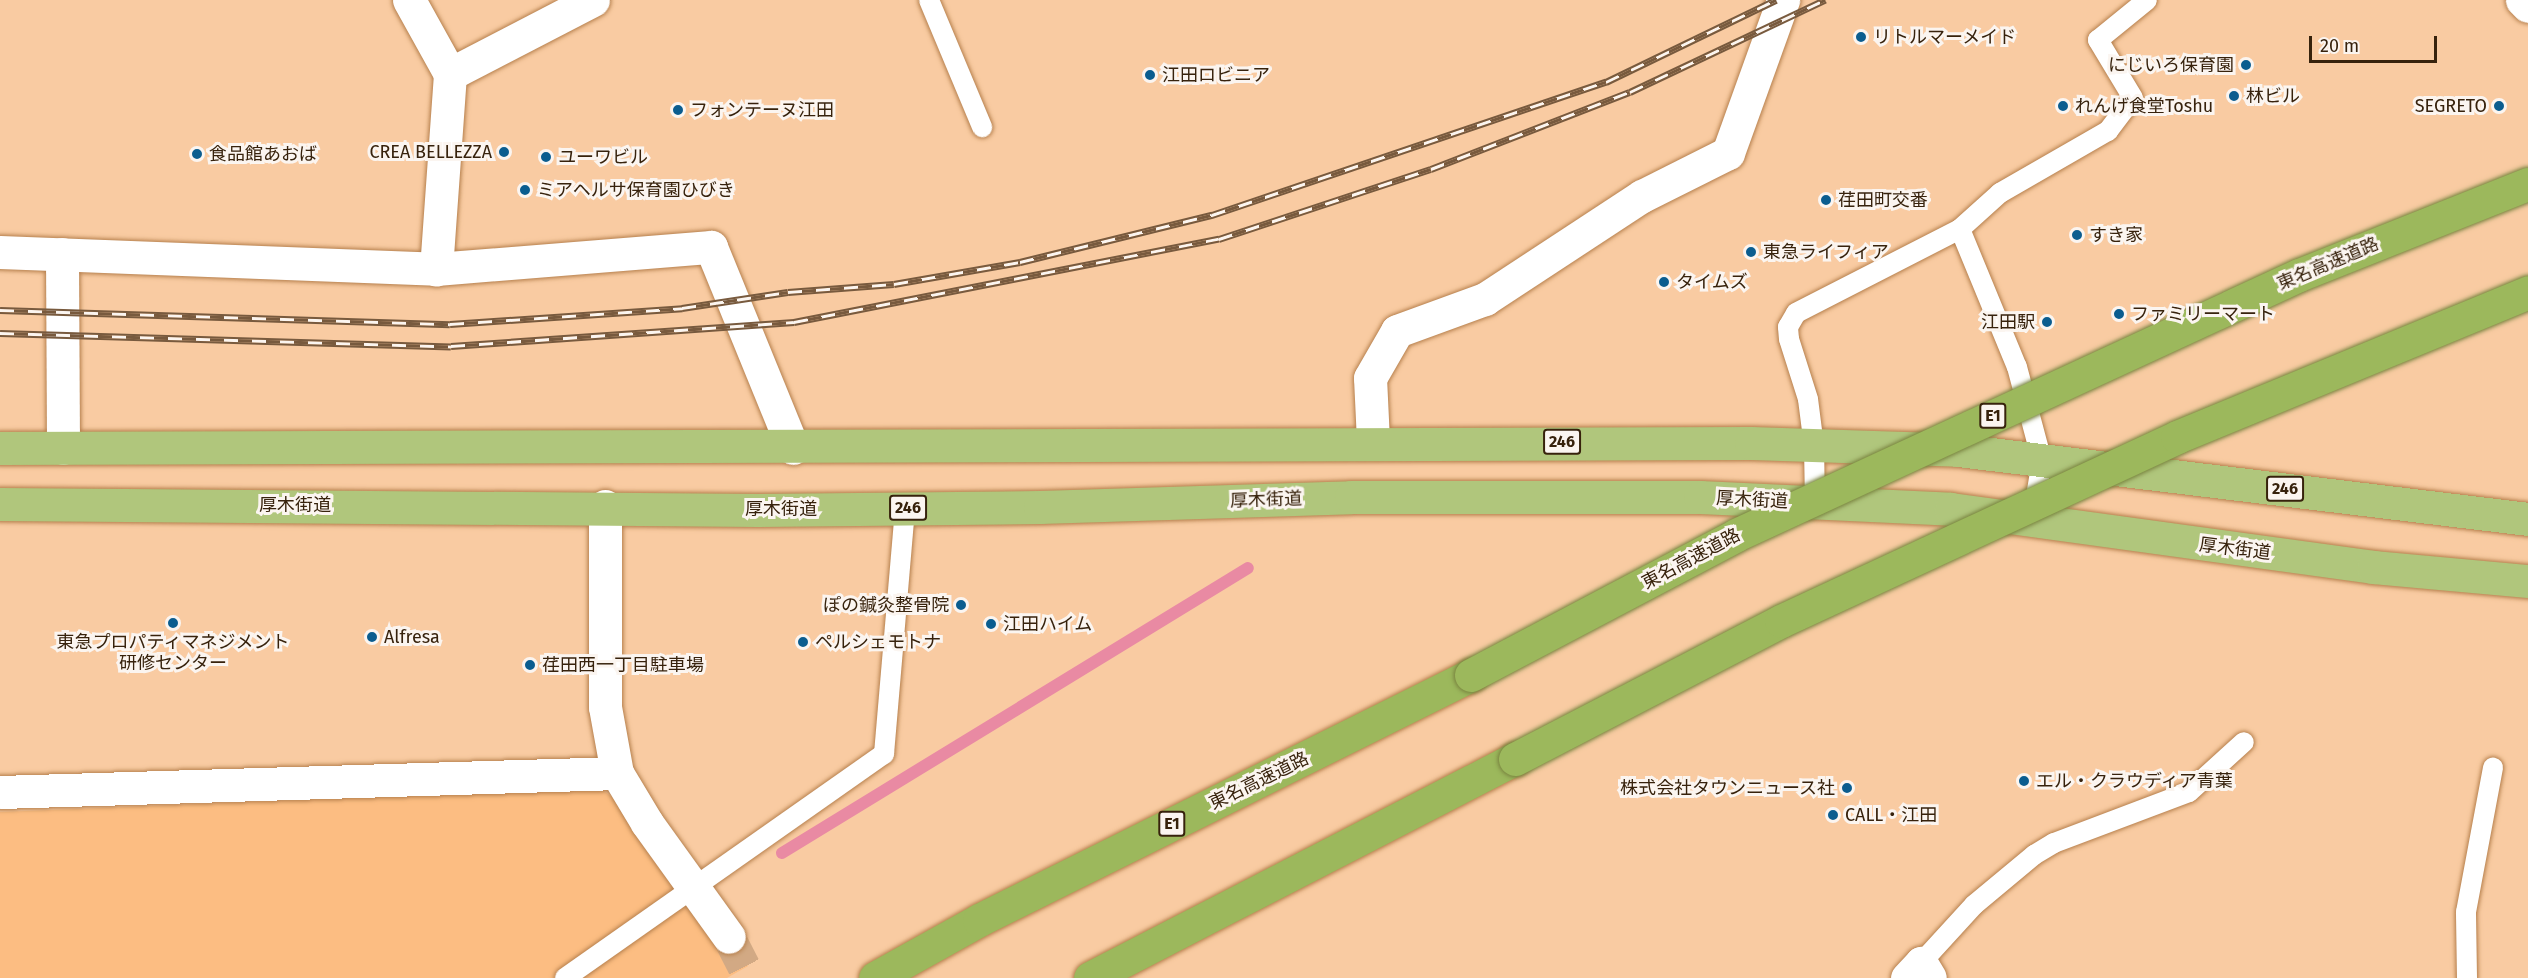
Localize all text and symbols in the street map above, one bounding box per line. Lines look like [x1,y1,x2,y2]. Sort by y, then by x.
scale bar [2312,24,2440,62]
place label: リトルマーメイド [1873,26,2017,48]
marker: リトルマーメイド [1854,30,1868,44]
text: 20 m [2320,35,2359,57]
place label: にじいろ保育園 [2108,54,2234,76]
marker: にじいろ保育園 [2239,58,2253,72]
place label: 江田ロビニア [1162,64,1270,86]
marker: 江田ロビニア [1143,68,1157,82]
place label: 林ビル [2246,85,2300,107]
marker: 林ビル [2227,89,2241,103]
place label: れんげ食堂Toshu [2075,95,2213,117]
place label: SEGRETO [2415,95,2487,117]
place label: フォンテーヌ江田 [690,99,834,121]
marker: れんげ食堂Toshu [2056,99,2070,113]
marker: SEGRETO [2492,99,2506,113]
marker: フォンテーヌ江田 [671,103,685,117]
place label: CREA BELLEZZA [369,141,492,163]
place label: 食品館あおば [209,143,317,165]
marker: CREA BELLEZZA [497,145,511,159]
place label: ユーワビル [558,146,648,168]
marker: 食品館あおば [190,147,204,161]
marker: ユーワビル [539,150,553,164]
place label: ミアヘルサ保育園ひびき [537,179,735,201]
marker: ミアヘルサ保育園ひびき [518,183,532,197]
place label: 荏田町交番 [1838,189,1928,211]
marker: 荏田町交番 [1819,193,1833,207]
place label: すき家 [2089,224,2143,246]
marker: すき家 [2070,228,2084,242]
street label: 東名高速道路 [2274,233,2382,295]
place label: 東急ライフィア [1763,241,1889,263]
marker: 東急ライフィア [1744,245,1758,259]
place label: タイムズ [1676,271,1748,293]
marker: タイムズ [1657,275,1671,289]
place label: ファミリーマート [2131,303,2275,325]
marker: ファミリーマート [2112,307,2126,321]
place label: 江田駅 [1981,311,2035,333]
marker: 江田駅 [2040,315,2054,329]
road number: E1 [1978,403,2008,429]
road number: 246 [1542,429,1582,455]
road number: 246 [2266,476,2304,502]
street label: 厚木街道 [1715,487,1789,513]
street label: 厚木街道 [1230,488,1302,512]
street label: 厚木街道 [259,494,331,516]
road number: 246 [888,495,928,521]
street label: 厚木街道 [745,498,817,520]
street label: 東名高速道路 [1638,524,1744,594]
street label: 厚木街道 [2198,534,2272,564]
place label: ぽの鍼灸整骨院 [823,594,949,616]
marker: ぽの鍼灸整骨院 [954,598,968,612]
place label: 江田ハイム [1003,613,1093,635]
marker: 東急プロパティマネジメント 研修センター [166,616,180,630]
marker: 江田ハイム [984,617,998,631]
place label: Alfresa [384,626,440,648]
marker: Alfresa [365,630,379,644]
place label: ペルシェモトナ [815,631,941,653]
place label: 東急プロパティマネジメント 研修センター [56,632,290,674]
marker: ペルシェモトナ [796,635,810,649]
place label: 荏田西一丁目駐車場 [542,654,704,676]
marker: 荏田西一丁目駐車場 [523,658,537,672]
street label: 東名高速道路 [1206,748,1312,814]
place label: エル・クラウディア青葉 [2036,770,2234,792]
marker: エル・クラウディア青葉 [2017,774,2031,788]
place label: 株式会社タウンニュース社 [1619,777,1835,799]
marker: 株式会社タウンニュース社 [1840,781,1854,795]
place label: CALL・江田 [1845,804,1937,826]
marker: CALL・江田 [1826,808,1840,822]
road number: E1 [1157,811,1187,837]

